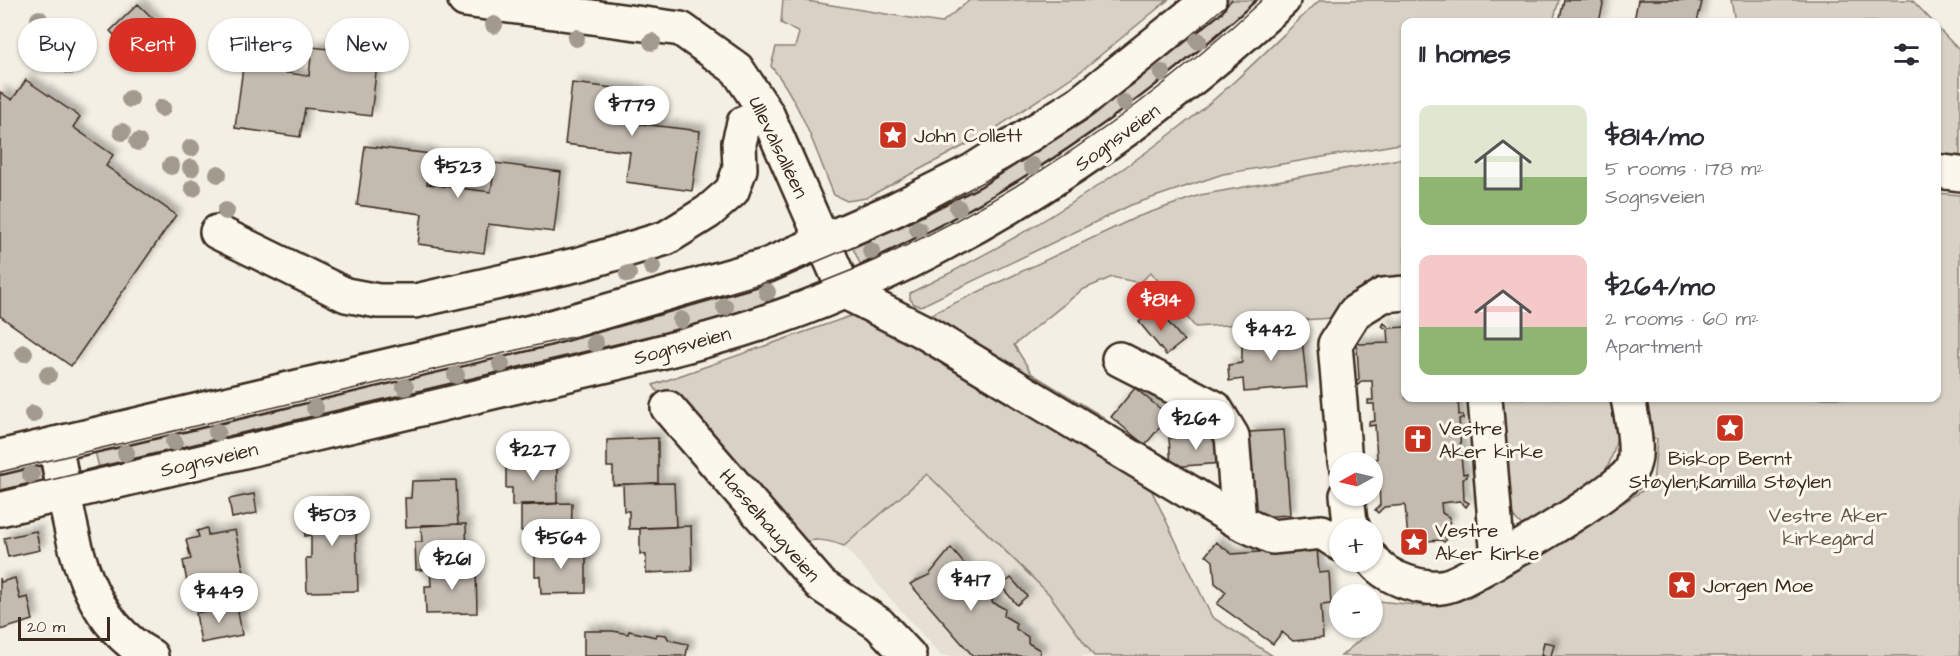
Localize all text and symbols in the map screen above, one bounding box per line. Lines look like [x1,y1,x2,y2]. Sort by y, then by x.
chip: Buy [18,18,97,72]
chip: Rent [109,18,196,72]
chip: Filters [208,18,313,72]
chip: New [325,18,409,72]
text: 11 homes [1419,36,1511,72]
icon: filters [1890,38,1923,71]
pin: $779 [596,86,668,137]
text: $779 [608,91,656,119]
street label: Ullevålsalléen [741,92,815,203]
street label: Sognsveien [1069,97,1167,179]
place icon: John Collett [877,119,909,151]
text: $814/mo [1605,119,1704,155]
place label: John Collett [914,122,1022,150]
icon: home [1467,129,1539,201]
pin: $523 [422,148,494,199]
text: $523 [435,153,481,181]
text: 5 rooms · 178 m² [1605,155,1764,183]
text: Sognsveien [1605,183,1705,211]
text: $264/mo [1605,269,1715,305]
icon: home [1467,279,1539,351]
pin: $814 [1125,281,1197,332]
text: $814 [1141,286,1181,314]
text: 2 rooms · 60 m² [1605,305,1759,333]
pin: $442 [1235,311,1307,362]
text: $442 [1246,316,1296,344]
street label: Sognsveien [631,320,734,373]
text: Apartment [1605,333,1703,361]
pin: $264 [1160,400,1232,451]
text: $264 [1172,405,1220,433]
place icon: Biskop Bernt Støylen;Kamilla Støylen [1714,412,1746,444]
place label: Vestre Aker kirke [1439,415,1544,466]
church icon: Vestre Aker kirke [1402,423,1434,455]
pin: $227 [497,431,569,482]
street label: Sognsveien [158,435,261,486]
text: $227 [510,436,556,464]
place label: Biskop Bernt Støylen;Kamilla Støylen [1629,445,1831,497]
north arrow [1329,452,1383,506]
map controls [1329,452,1383,638]
street label: Hasselhaugveien [711,463,826,589]
pin: $503 [296,496,368,547]
text: $503 [308,501,356,529]
park label: Vestre Aker kirkegård [1769,502,1887,554]
place label: Vestre Aker Kirke [1435,517,1539,568]
button: + [1329,518,1383,572]
pin: $564 [525,519,597,570]
text: $564 [535,524,587,552]
place icon: Vestre Aker Kirke [1398,526,1430,558]
pin: $261 [416,540,488,591]
text: $261 [433,545,471,573]
pin: $417 [935,561,1007,612]
text: $417 [951,566,991,594]
place icon: Jorgen Moe [1666,569,1698,601]
place label: Jorgen Moe [1703,572,1814,601]
pin: $449 [183,573,255,624]
text: $449 [194,578,244,606]
button: − [1329,584,1383,638]
scale bar [18,614,110,642]
text: 20 m [27,616,65,638]

